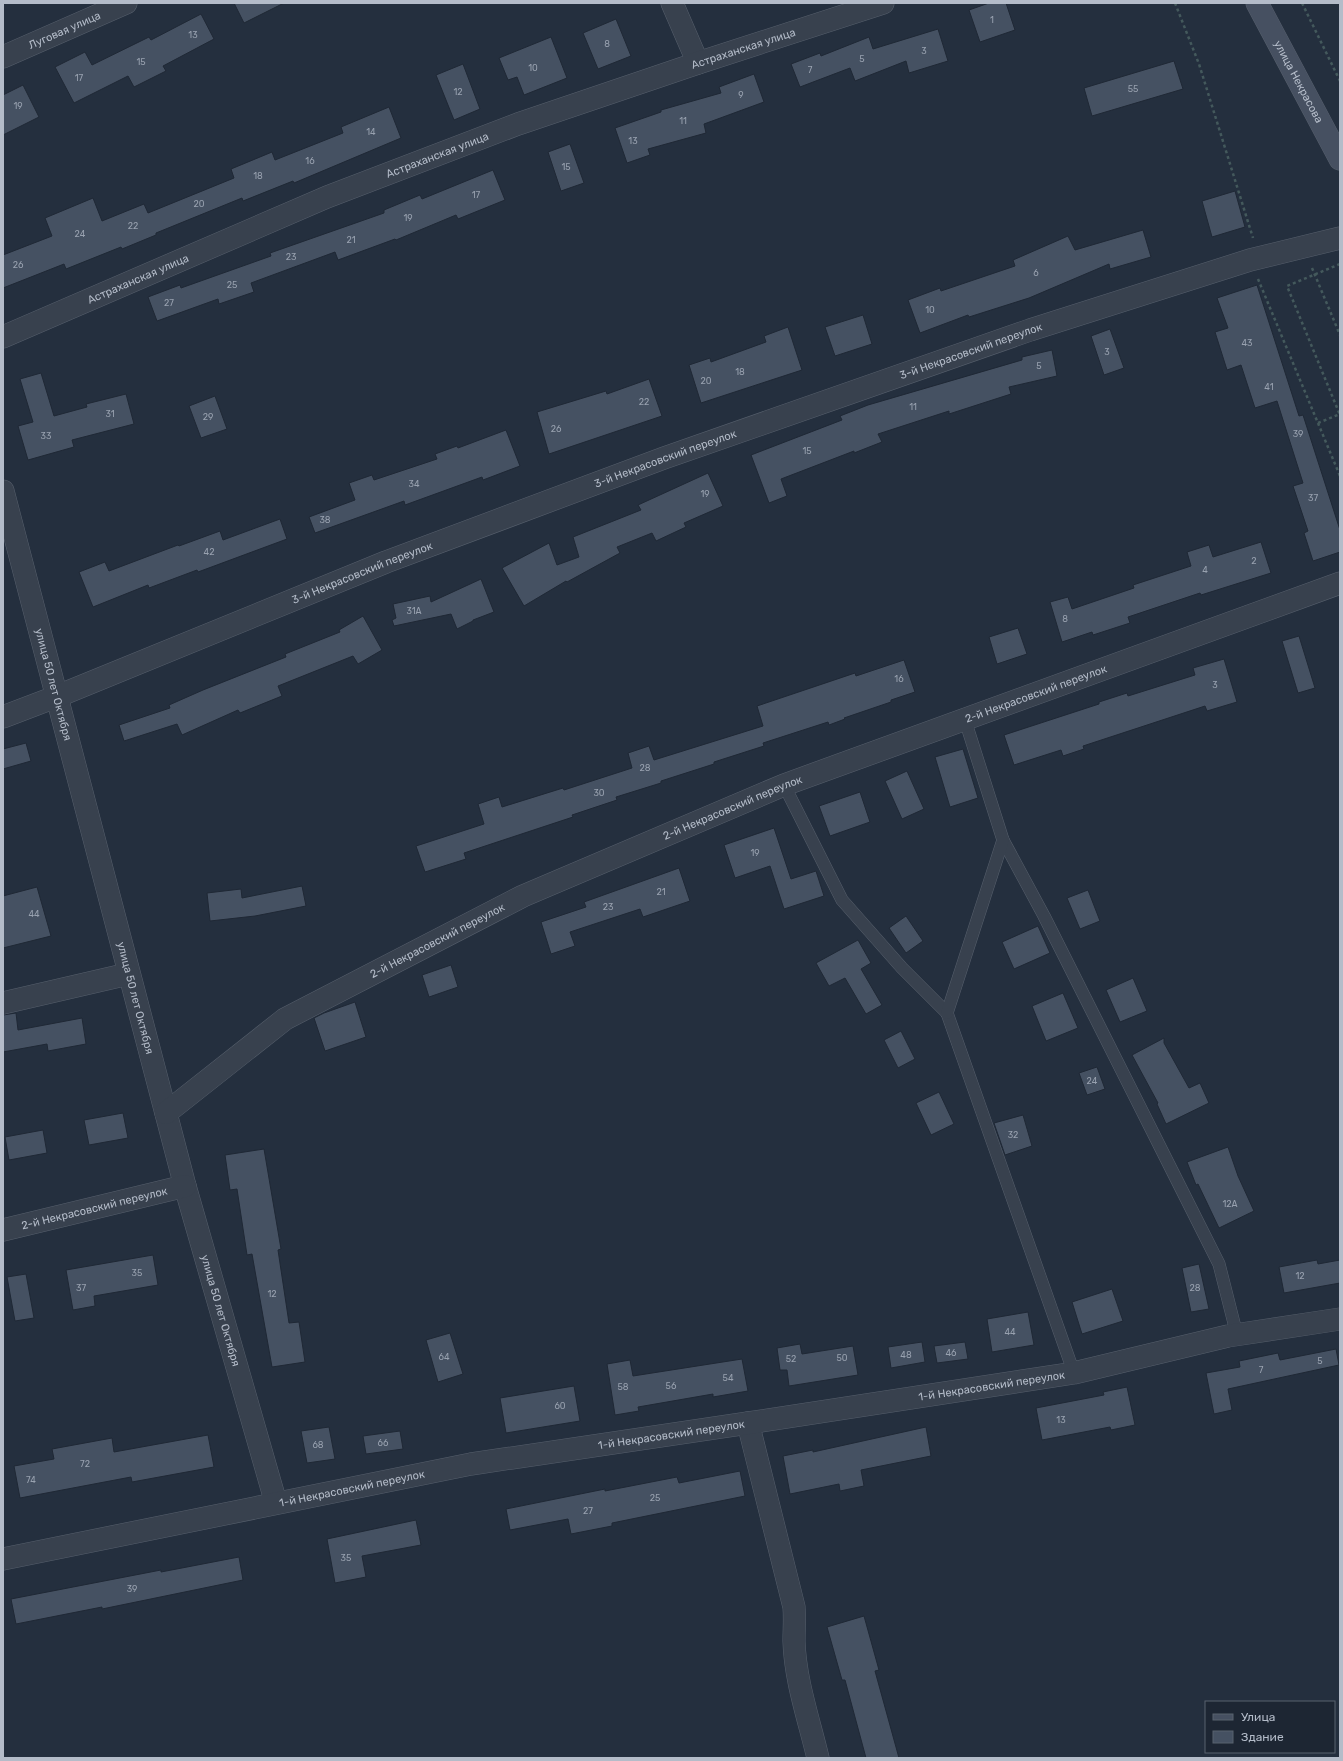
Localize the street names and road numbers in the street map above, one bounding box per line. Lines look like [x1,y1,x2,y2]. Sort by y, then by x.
street label: Луговая улица [27,9,103,52]
street label: Астраханская улица [690,26,797,72]
street label: улица Некрасова [1271,38,1326,125]
street label: Астраханская улица [384,130,491,181]
street label: Астраханская улица [86,252,191,307]
street label: 3-й Некрасовский переулок [898,321,1044,382]
street label: 3-й Некрасовский переулок [593,427,738,491]
street label: 3-й Некрасовский переулок [290,539,434,607]
street label: улица 50 лет Октября [32,627,74,742]
street label: 2-й Некрасовский переулок [963,662,1109,726]
street label: 2-й Некрасовский переулок [661,773,804,843]
street label: 2-й Некрасовский переулок [368,901,507,981]
street label: улица 50 лет Октября [114,941,156,1056]
street label: 2-й Некрасовский переулок [20,1184,169,1232]
street label: улица 50 лет Октября [198,1253,242,1368]
street label: 1-й Некрасовский переулок [917,1368,1066,1404]
street label: 1-й Некрасовский переулок [597,1418,746,1452]
street label: 1-й Некрасовский переулок [278,1468,426,1510]

